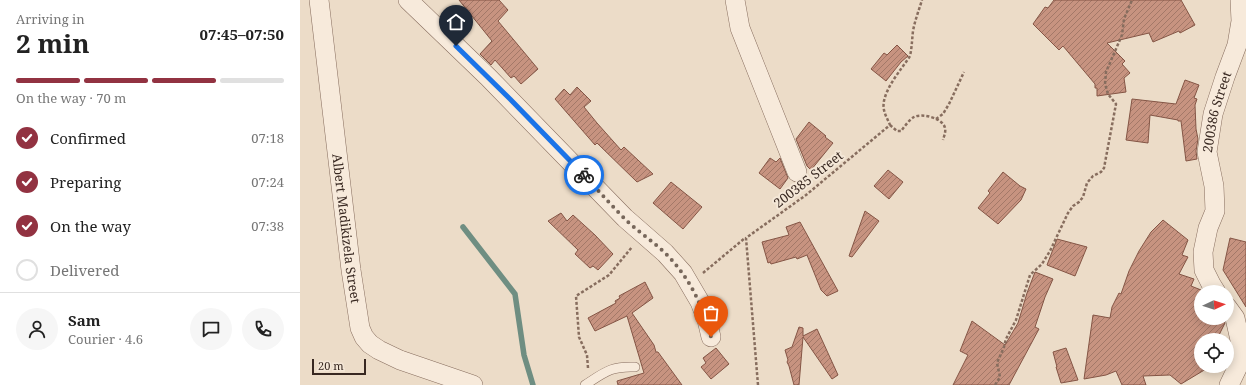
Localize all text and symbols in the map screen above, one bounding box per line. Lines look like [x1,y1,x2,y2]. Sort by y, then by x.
pin [439,5,473,46]
text: Arriving in [16,10,85,28]
icon: home [445,11,467,33]
text: 07:45–07:50 [200,24,284,44]
text: 2 min [16,25,90,61]
street label: 200386 Street [1198,68,1236,154]
text: On the way · 70 m [16,89,126,107]
icon: check [16,127,38,149]
text: Confirmed [50,128,126,148]
text: 07:18 [251,129,284,147]
street label: 200385 Street [770,146,847,212]
street label: Albert Madikizela Street [328,153,365,305]
courier [564,155,604,195]
icon: bike [573,164,595,186]
icon: check [16,171,38,193]
text: Preparing [50,172,121,192]
text: 07:24 [251,173,284,191]
icon: check [16,215,38,237]
text: On the way [50,216,131,236]
text: 07:38 [251,217,284,235]
text: Delivered [50,260,119,280]
north arrow [1194,285,1234,325]
map controls [1194,285,1234,373]
pin [694,296,728,337]
icon: bag [700,302,722,324]
button: person [16,308,58,350]
button: chat [190,308,232,350]
button: phone [242,308,284,350]
text: Sam [68,310,100,330]
text: Courier · 4.6 [68,330,143,348]
button: locate [1194,333,1234,373]
scale bar [312,357,366,376]
text: 20 m [318,358,344,373]

